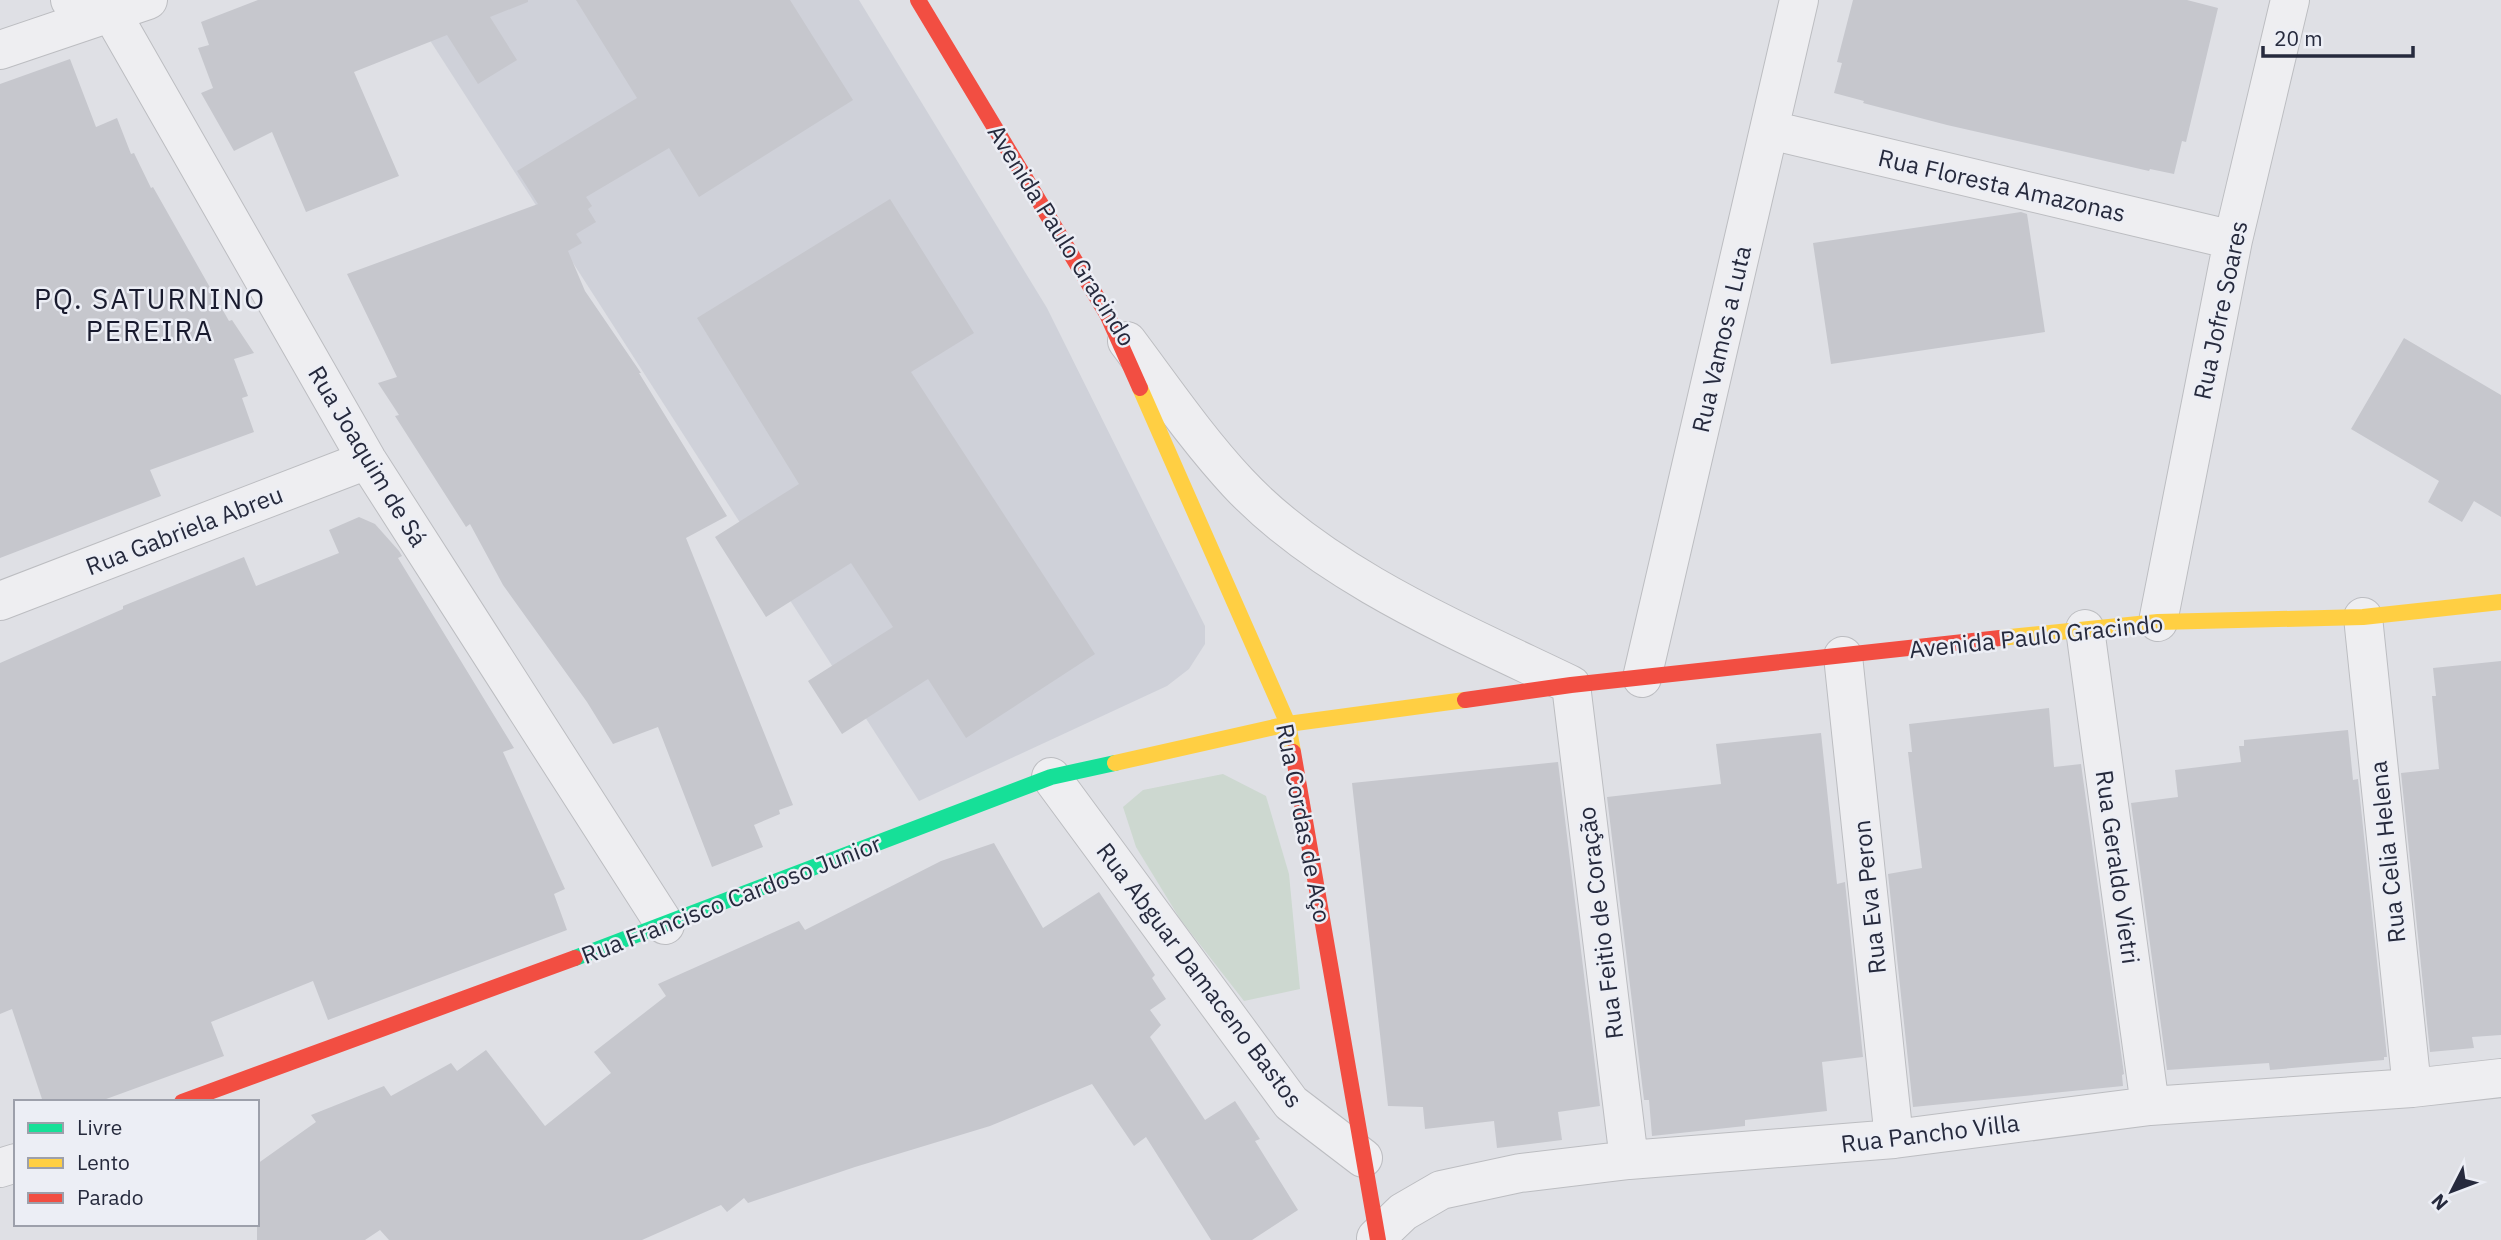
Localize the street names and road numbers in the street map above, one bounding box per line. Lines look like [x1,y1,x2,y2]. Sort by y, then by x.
street label: Avenida Paulo Gracindo [981,118,1143,352]
street label: Rua Floresta Amazonas [1875,141,2129,229]
street label: Rua Jofre Soares [2185,218,2255,402]
street label: Rua Vamos a Luta [1684,242,1758,436]
street label: Rua Joaquim de Sá [301,360,435,553]
street label: Rua Gabriela Abreu [81,478,287,582]
street label: Avenida Paulo Gracindo [1907,607,2165,665]
street label: Rua Cordas de Aço [1269,721,1339,925]
street label: Rua Celia Helena [2362,759,2412,945]
street label: Rua Geraldo Vietri [2089,768,2147,966]
street label: Rua Feitio de Coração [1570,805,1630,1041]
street label: Rua Eva Peron [1845,818,1893,976]
street label: Rua Francisco Cardoso Junior [577,827,886,971]
street label: Rua Abguar Damaceno Bastos [1090,836,1310,1114]
street label: Rua Pancho Villa [1839,1106,2021,1160]

